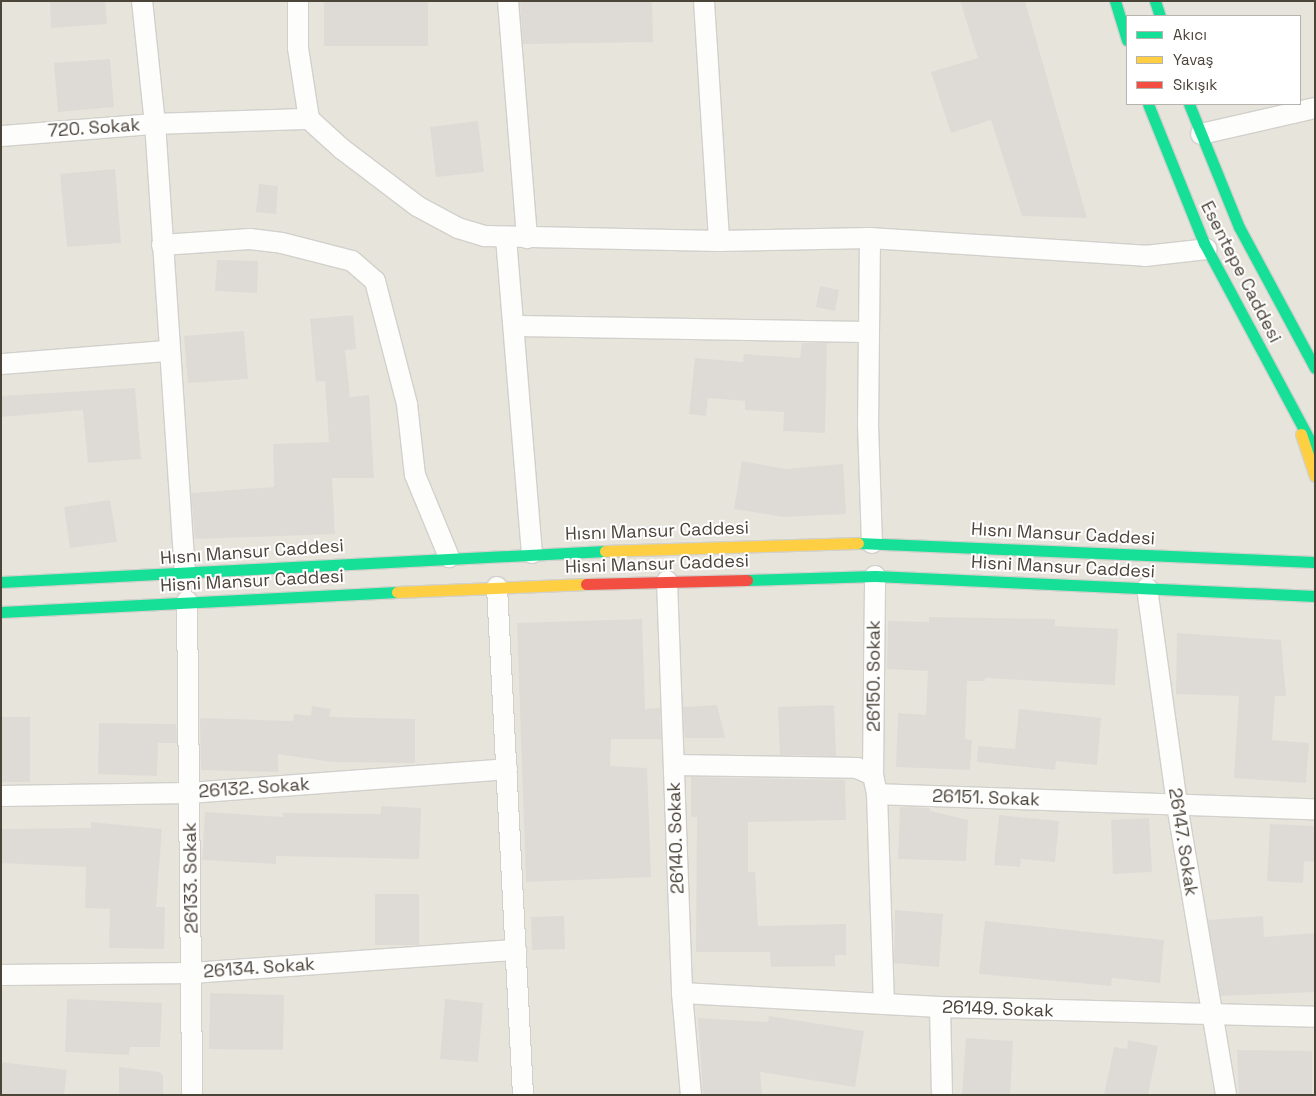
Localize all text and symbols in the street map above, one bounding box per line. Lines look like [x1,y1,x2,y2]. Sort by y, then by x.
legend [1126,15,1301,105]
text: Akıcı [1173,25,1207,44]
text: Yavaş [1173,50,1213,69]
text: Sıkışık [1173,75,1217,94]
street label: 720. Sokak [47,114,141,142]
street label: Esentepe Caddesi [1196,198,1286,346]
street label: Hısnı Mansur Caddesi [565,517,749,545]
street label: Hısnı Mansur Caddesi [971,518,1155,550]
street label: Hısnı Mansur Caddesi [159,535,345,569]
street label: Hisni Mansur Caddesi [565,550,749,578]
street label: Hisni Mansur Caddesi [971,551,1155,583]
street label: Hisni Mansur Caddesi [160,565,344,597]
street label: 26150. Sokak [863,620,885,732]
street label: 26132. Sokak [197,773,311,803]
street label: 26140. Sokak [663,781,689,895]
street label: 26151. Sokak [932,785,1040,811]
street label: 26147. Sokak [1164,786,1202,898]
street label: 26133. Sokak [179,822,203,934]
street label: 26134. Sokak [202,953,316,983]
street label: 26149. Sokak [941,996,1055,1022]

